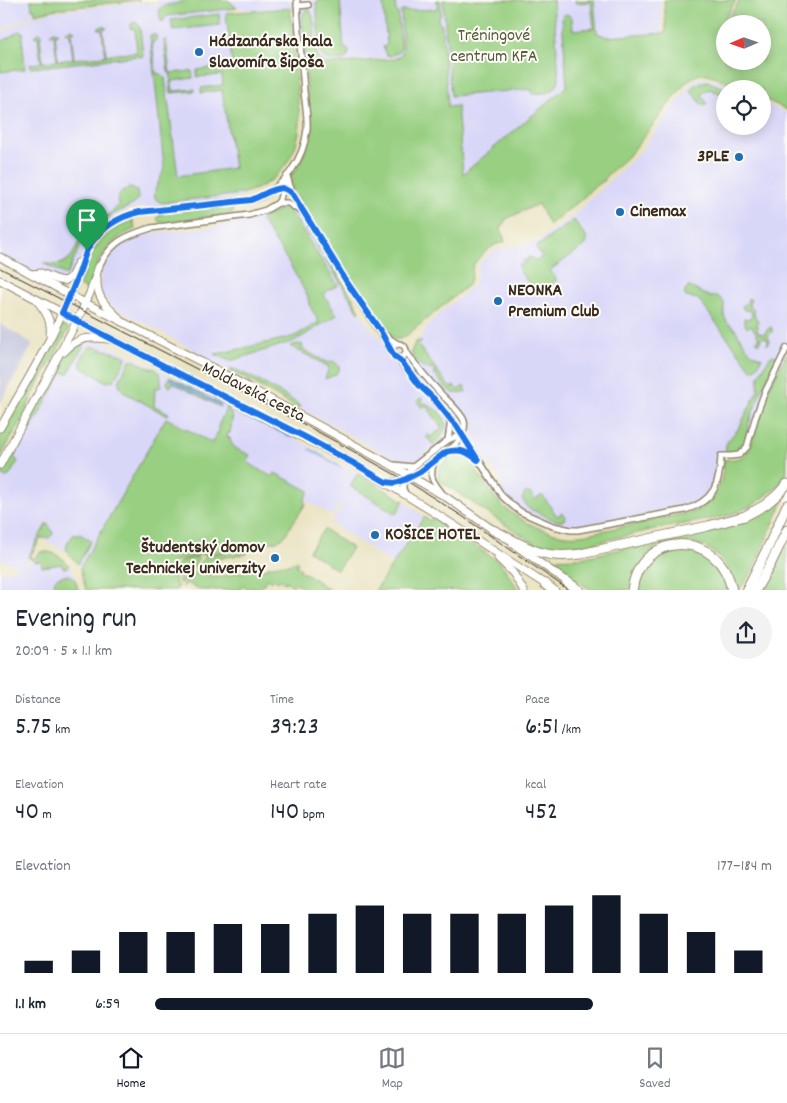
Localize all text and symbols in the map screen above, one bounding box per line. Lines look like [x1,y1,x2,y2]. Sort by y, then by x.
north arrow [716,15,771,70]
map controls [716,15,771,135]
park label: Tréningové centrum KFA [450,24,538,70]
place label: Hádzanárska hala Slavomíra Šipoša [209,30,332,76]
marker: Hádzanárska hala Slavomíra Šipoša [193,46,205,58]
button: locate [716,80,771,135]
place label: 3PLE [697,145,730,170]
marker: 3PLE [733,151,745,163]
pin [66,199,108,250]
place label: Cinemax [630,200,686,225]
icon: arrive [73,206,101,234]
marker: Cinemax [614,206,626,218]
place label: NEONKA Premium Club [508,279,600,325]
marker: NEONKA Premium Club [492,295,504,307]
street label: Moldavská cesta [197,356,310,430]
place label: KOŠICE HOTEL [385,523,481,548]
marker: KOŠICE HOTEL [369,529,381,541]
place label: Študentský domov Technickej univerzity [126,536,266,582]
marker: Študentský domov Technickej univerzity [269,552,281,564]
text: Evening run [15,601,137,641]
button: share [720,607,772,659]
text: 20:09 · 5 × 1.1 km [15,640,112,663]
text: Distance [15,690,61,710]
text: Time [270,690,294,710]
text: Pace [525,690,550,710]
text: 5.75 [15,710,52,746]
text: 39:23 [270,710,319,746]
text: 6:51 [525,710,558,746]
text: km [52,720,70,740]
text: /km [558,720,581,740]
text: Elevation [15,775,64,795]
text: Heart rate [270,775,327,795]
text: kcal [525,775,546,795]
text: 40 [15,795,39,831]
text: 140 [270,795,299,831]
text: 452 [525,795,558,831]
text: m [39,805,52,825]
text: bpm [299,805,325,825]
text: Elevation [15,855,71,878]
text: 177–184 m [717,855,772,878]
text: 1.1 km [15,993,46,1016]
text: 6:59 [95,993,120,1016]
tab: Home [116,1044,146,1094]
tab: Map [378,1044,406,1094]
tab: Saved [639,1044,671,1094]

